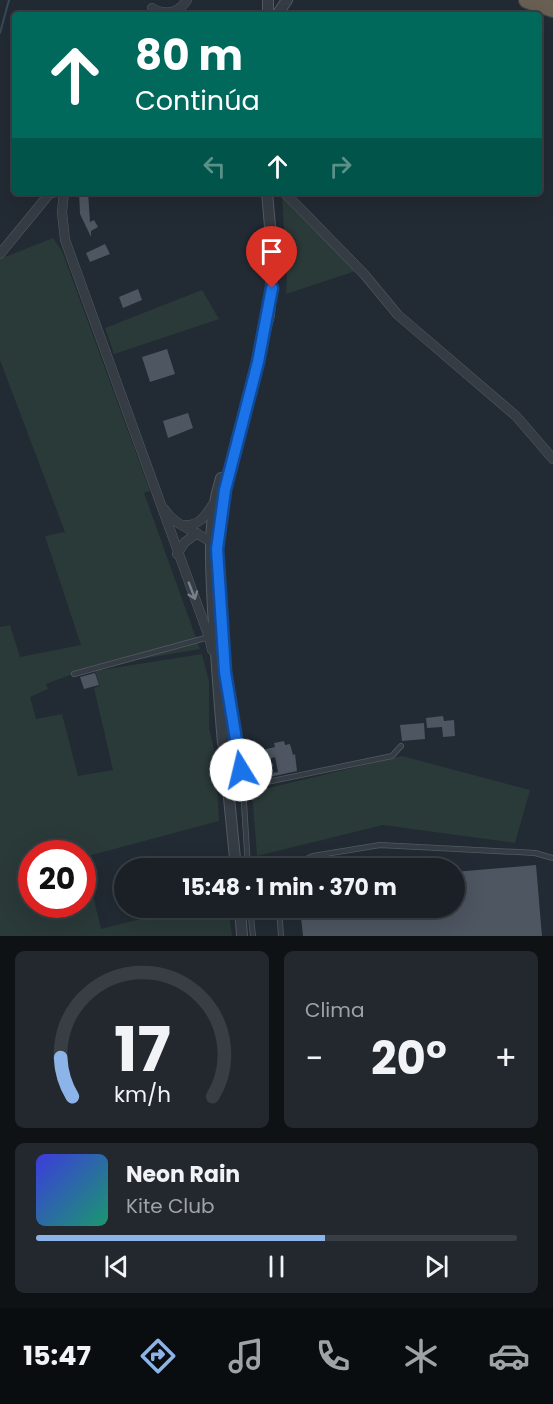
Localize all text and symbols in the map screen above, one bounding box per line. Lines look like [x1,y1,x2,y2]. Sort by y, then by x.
text: 80 m [135,26,243,85]
icon: ahead [36,36,114,114]
text: Continúa [135,82,260,119]
icon: left [198,150,231,183]
icon: ahead [261,150,294,183]
icon: right [324,150,357,183]
pin [246,226,297,288]
icon: arrive [255,235,288,268]
one-way arrow [187,581,198,600]
position arrow [209,738,273,802]
speed limit sign: 20 [18,840,96,918]
text: 15:48 · 1 min · 370 m [182,872,397,903]
text: Clima [305,996,364,1024]
text: 17 [114,1005,170,1093]
text: 20° [371,1027,447,1090]
text: − [305,1035,323,1082]
text: + [494,1035,517,1082]
text: km/h [113,1079,171,1110]
text: Neon Rain [126,1159,240,1190]
text: Kite Club [126,1192,215,1220]
icon: previous [100,1250,133,1283]
icon: pause [260,1250,293,1283]
icon: next [420,1250,453,1283]
icon: directions [137,1335,179,1377]
icon: music [225,1335,267,1377]
icon: phone [312,1335,354,1377]
icon: climate [400,1335,442,1377]
icon: car [488,1335,530,1377]
text: 15:47 [23,1337,91,1374]

